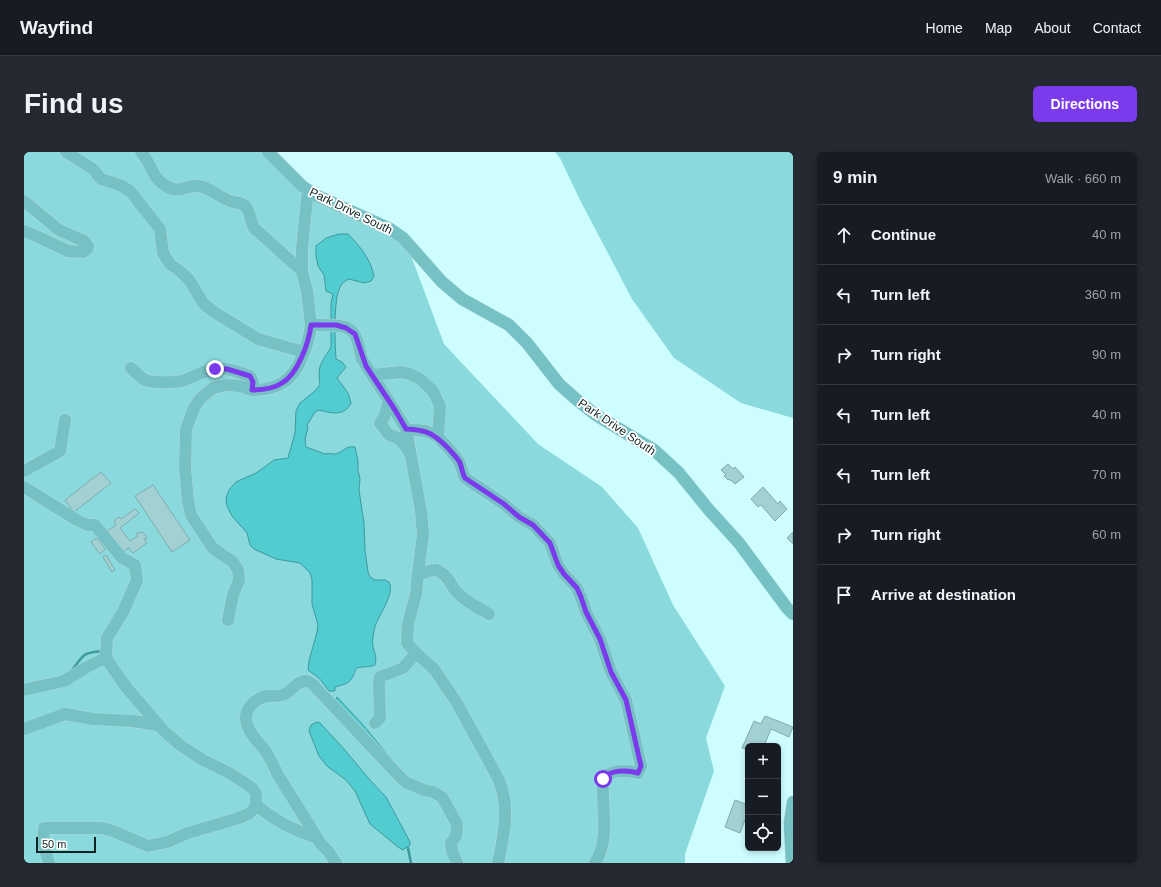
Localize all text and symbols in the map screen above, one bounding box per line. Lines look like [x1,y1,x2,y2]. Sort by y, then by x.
text: Wayfind [20,17,93,38]
text: Home [926,20,963,36]
text: Map [985,20,1012,36]
text: About [1034,20,1071,36]
text: Contact [1093,20,1141,36]
button: Directions [1033,86,1137,122]
text: Find us [24,88,124,119]
text: 9 min [833,168,877,187]
text: Walk · 660 m [1045,171,1121,186]
street label: Park Drive South [307,185,395,237]
icon: ahead [833,224,855,246]
text: Continue [871,226,936,243]
text: 40 m [1092,227,1121,242]
icon: left [833,284,855,306]
text: Turn left [871,286,930,303]
text: 360 m [1085,287,1121,302]
icon: right [833,344,855,366]
text: Turn right [871,346,941,363]
text: 90 m [1092,347,1121,362]
route end [206,360,224,378]
street label: Park Drive South [575,396,659,458]
icon: left [833,404,855,426]
text: Turn left [871,406,930,423]
text: 40 m [1092,407,1121,422]
icon: left [833,464,855,486]
text: Turn left [871,466,930,483]
text: 70 m [1092,467,1121,482]
icon: right [833,524,855,546]
text: Turn right [871,526,941,543]
text: 60 m [1092,527,1121,542]
icon: arrive [833,584,855,606]
text: Arrive at destination [871,586,1016,603]
map controls [745,743,781,851]
button: + [745,743,781,779]
route start [594,770,612,788]
button: − [745,779,781,815]
button: locate [745,815,781,851]
scale bar [36,835,96,854]
text: 50 m [42,838,66,850]

